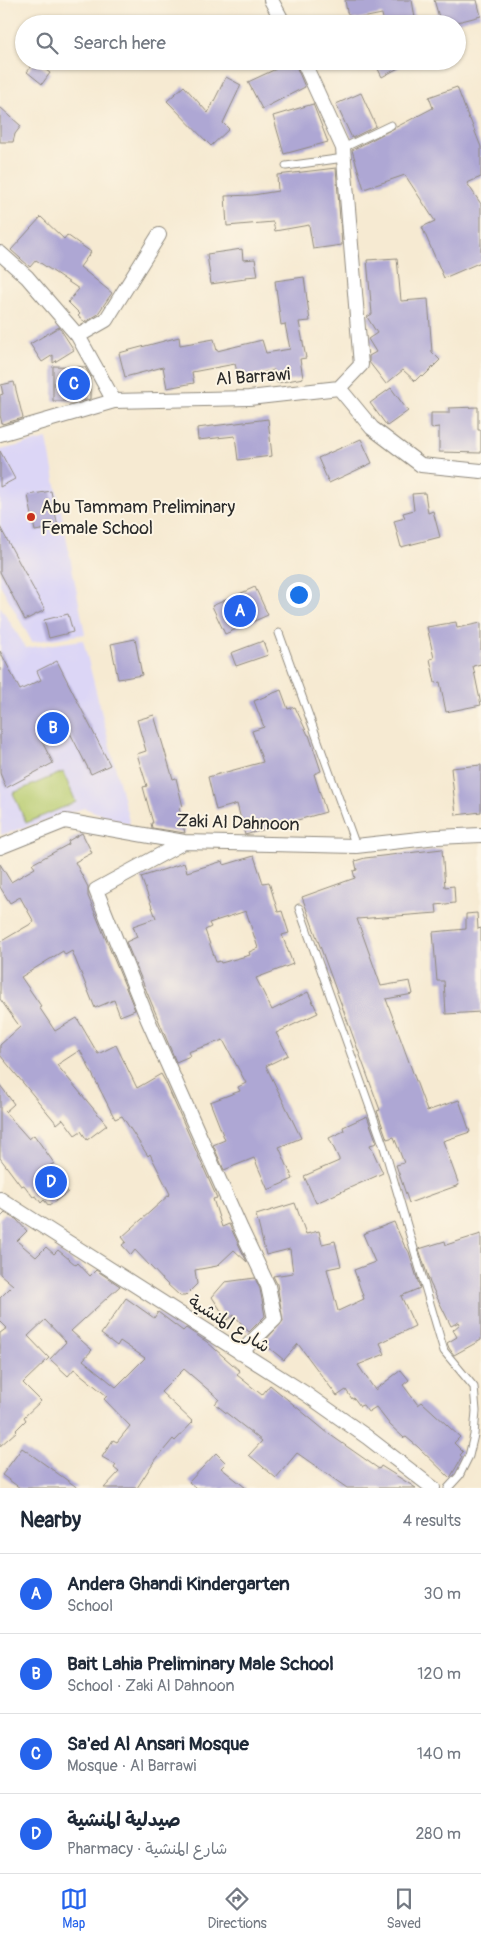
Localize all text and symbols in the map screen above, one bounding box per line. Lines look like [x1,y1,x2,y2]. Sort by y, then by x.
search box [15,15,466,70]
icon: search [33,29,61,57]
text: Search here [73,31,166,55]
street label: Al Barrawi [215,363,291,391]
pin: C [58,365,90,403]
place label: Abu Tammam Preliminary Female School [41,496,236,540]
marker: Abu Tammam Preliminary Female School [25,511,37,523]
your location [286,582,312,608]
pin: A [224,592,256,630]
pin: B [37,709,69,747]
street label: Zaki Al Dahnoon [176,809,300,837]
pin: D [35,1163,67,1201]
street label: شارع المنشية [184,1290,274,1358]
text: Nearby [20,1507,81,1534]
text: 4 results [403,1511,461,1531]
text: Andera Ghandi Kindergarten [67,1572,290,1596]
text: A [31,1584,41,1604]
text: 30 m [423,1584,461,1604]
text: School [67,1596,113,1616]
text: Bait Lahia Preliminary Male School [67,1652,334,1676]
text: B [31,1664,41,1684]
text: 120 m [417,1664,461,1684]
text: School · Zaki Al Dahnoon [67,1676,235,1696]
text: Sa'ed Al Ansari Mosque [67,1732,249,1756]
text: C [31,1744,41,1764]
text: 140 m [417,1744,461,1764]
text: Mosque · Al Barrawi [67,1756,196,1776]
text: صيدلية المنشية [67,1808,181,1832]
text: D [31,1824,41,1844]
text: 280 m [415,1824,461,1844]
text: Pharmacy · شارع المنشية [67,1839,227,1859]
tab: Map [60,1885,88,1932]
tab: Directions [207,1885,267,1932]
tab: Saved [386,1885,421,1932]

